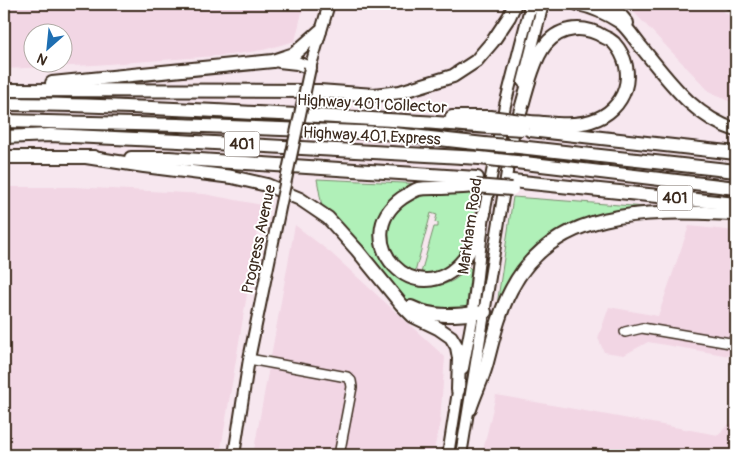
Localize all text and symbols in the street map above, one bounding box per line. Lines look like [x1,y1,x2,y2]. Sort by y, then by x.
north arrow [22,22,72,72]
text: N [34,49,50,69]
street label: Highway 401 Collector [297,90,448,118]
street label: Highway 401 Express [303,122,441,150]
road number: 401 [224,132,260,156]
street label: Markham Road [453,177,487,276]
street label: Progress Avenue [238,183,280,295]
road number: 401 [658,186,692,210]

